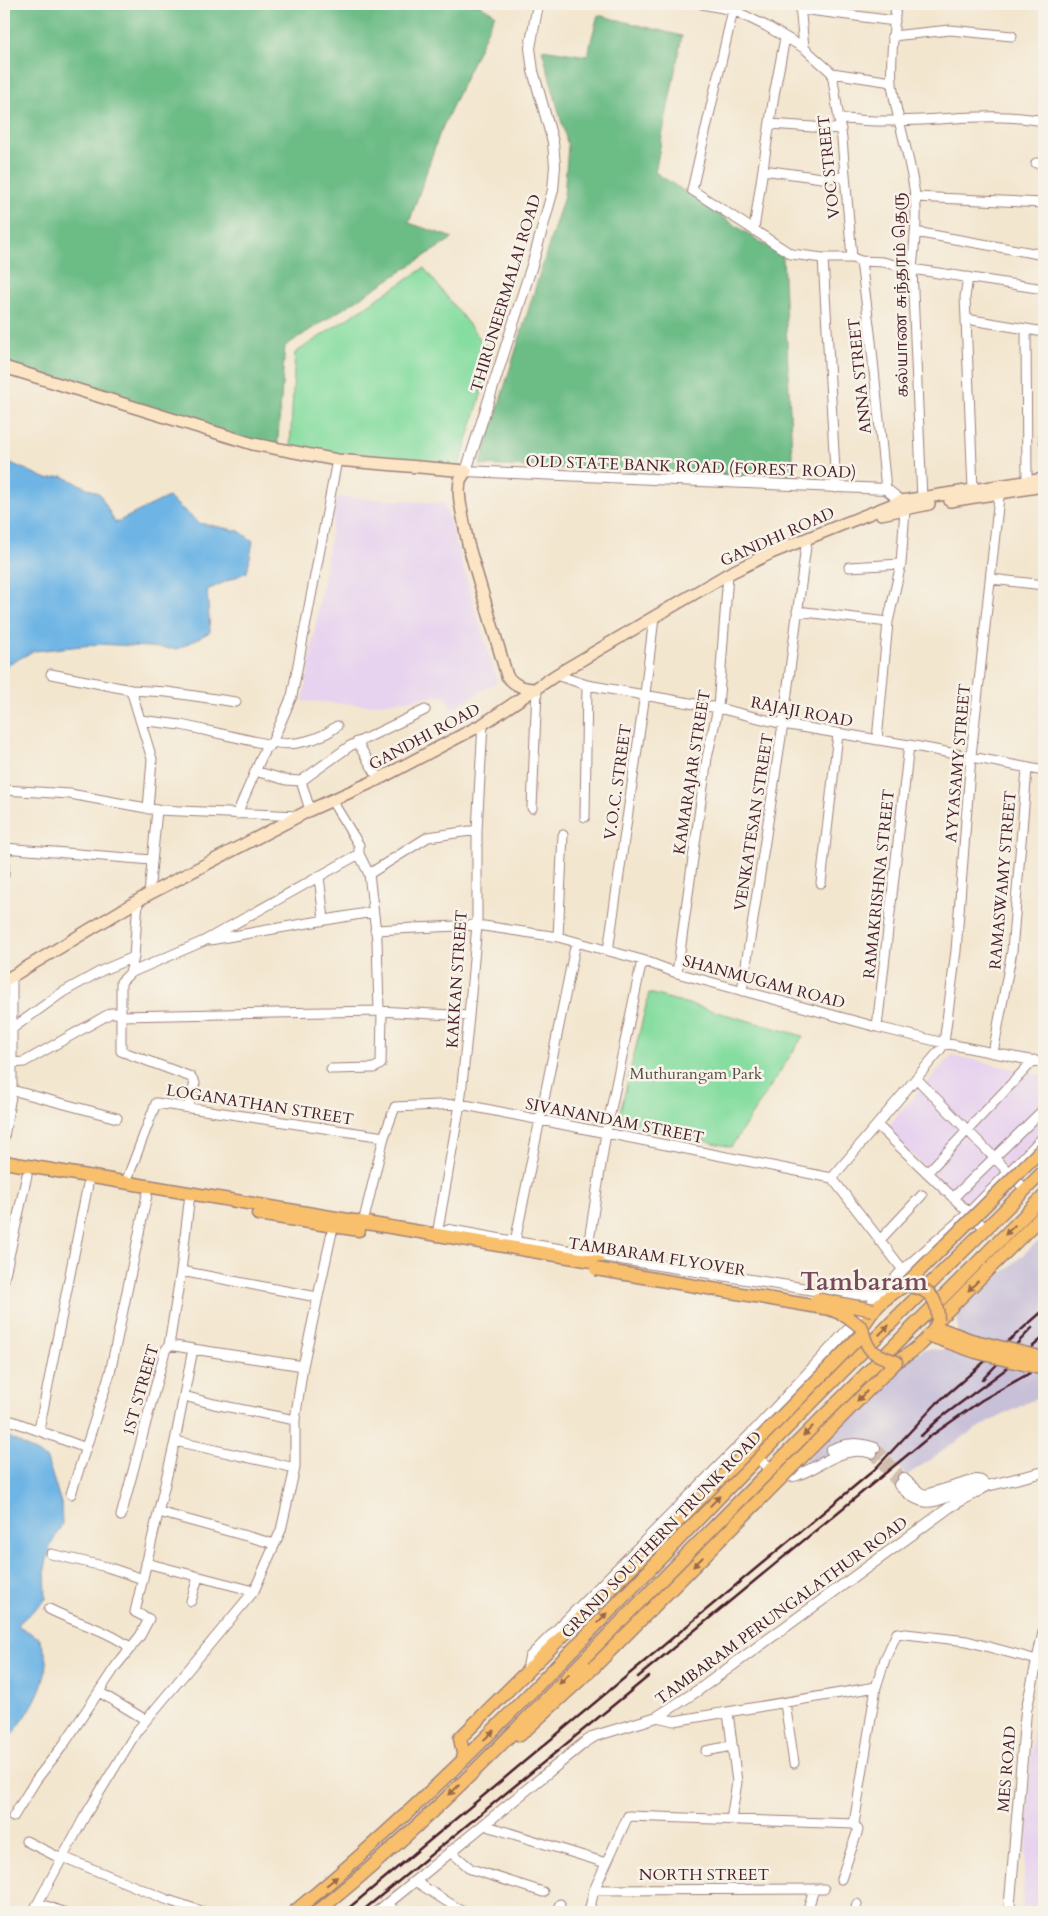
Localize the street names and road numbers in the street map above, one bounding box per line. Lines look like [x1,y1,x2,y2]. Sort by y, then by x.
street label: VOC STREET [813,114,845,220]
street label: THIRUNEERMALAI ROAD [465,192,547,395]
street label: கல்யாண சுந்தரம் தெரு [888,192,914,398]
street label: ANNA STREET [843,316,877,435]
street label: OLD STATE BANK ROAD (FOREST ROAD) [525,450,857,484]
street label: GANDHI ROAD [717,502,838,572]
street label: AYYASAMY STREET [940,682,976,844]
street label: KAMARAJAR STREET [668,688,716,856]
street label: RAJAJI ROAD [749,691,855,733]
street label: GANDHI ROAD [365,698,484,775]
street label: V.O.C. STREET [599,723,637,841]
street label: VENKATESAN STREET [729,731,779,913]
street label: RAMAKRISHNA STREET [858,788,900,980]
street label: RAMASWAMY STREET [984,789,1022,971]
street label: KAKKAN STREET [441,909,473,1049]
street label: SHANMUGAM ROAD [680,950,847,1014]
street label: LOGANATHAN STREET [165,1079,355,1131]
street label: SIVANANDAM STREET [524,1093,706,1149]
street label: TAMBARAM FLYOVER [566,1232,747,1282]
street label: 1ST STREET [117,1342,165,1439]
street label: GRAND SOUTHERN TRUNK ROAD [557,1426,767,1643]
street label: TAMBARAM PERUNGALATHUR ROAD [651,1512,912,1710]
street label: MES ROAD [992,1725,1022,1813]
street label: NORTH STREET [639,1864,769,1886]

